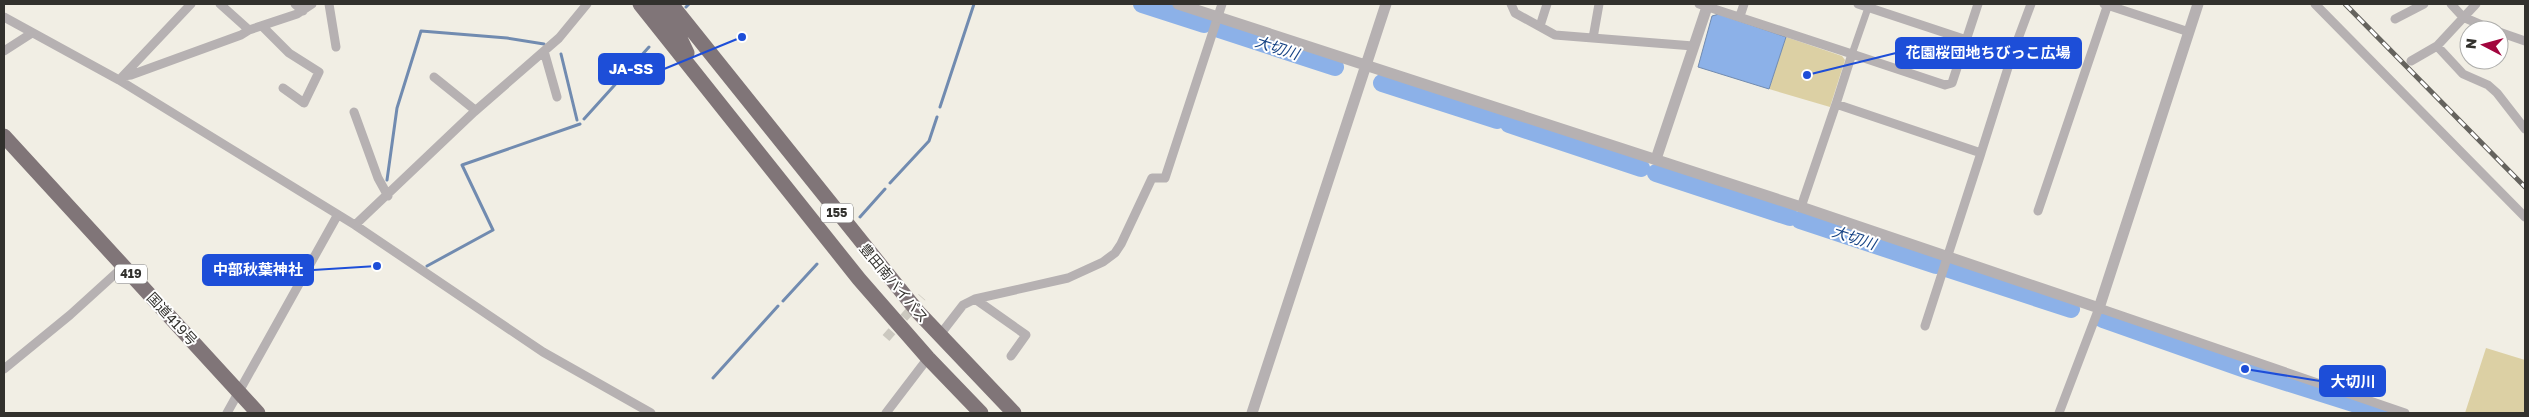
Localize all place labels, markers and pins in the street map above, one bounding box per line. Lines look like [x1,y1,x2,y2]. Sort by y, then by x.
callout: 花園桜団地ちびっこ広場 [1896,38,2081,68]
callout: JA-SS [599,54,664,84]
callout: 中部秋葉神社 [203,255,313,285]
callout: 大切川 [2320,366,2385,396]

